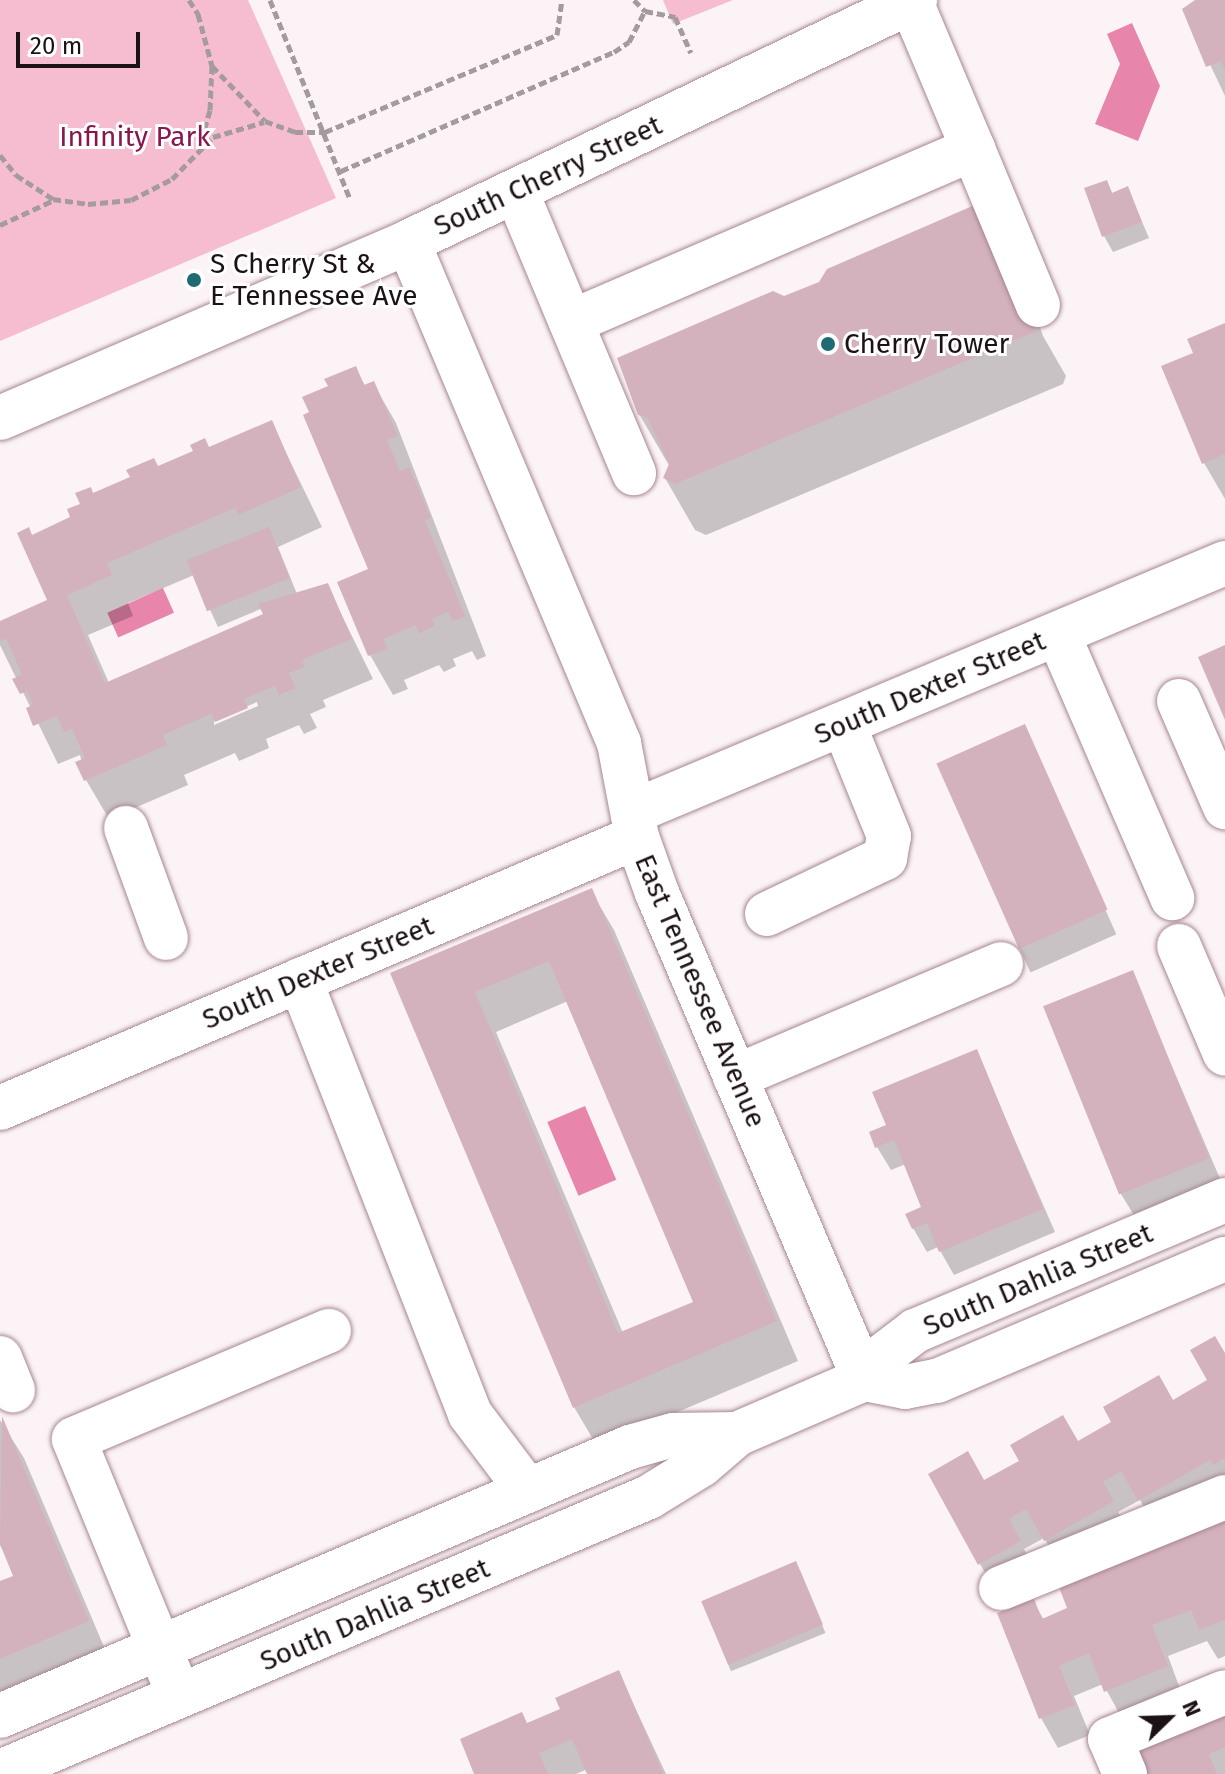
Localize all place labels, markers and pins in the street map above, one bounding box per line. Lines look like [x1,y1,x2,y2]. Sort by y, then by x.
place label: S Cherry St & E Tennessee Ave [210,247,417,313]
marker: S Cherry St & E Tennessee Ave [185,271,203,289]
place label: Cherry Tower [844,327,1009,361]
marker: Cherry Tower [819,335,837,353]

